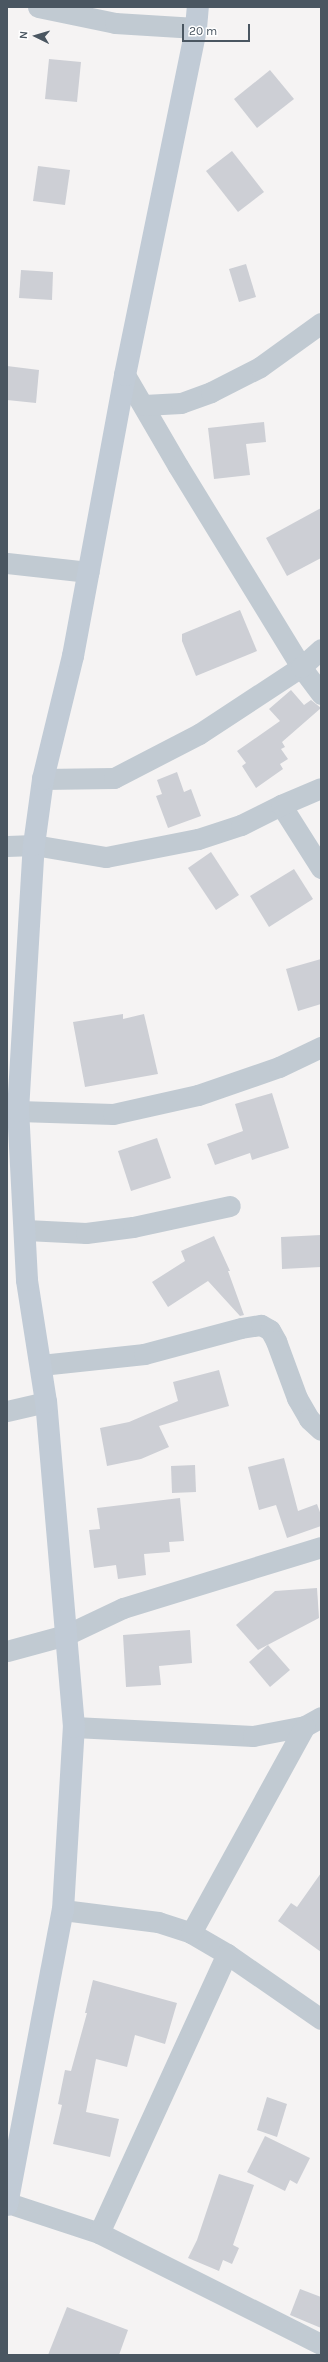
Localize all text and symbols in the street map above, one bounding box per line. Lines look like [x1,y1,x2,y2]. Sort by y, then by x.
north arrow [16,16,56,56]
scale bar [184,16,252,42]
text: 20 m [189,24,217,38]
text: N [17,30,30,39]

